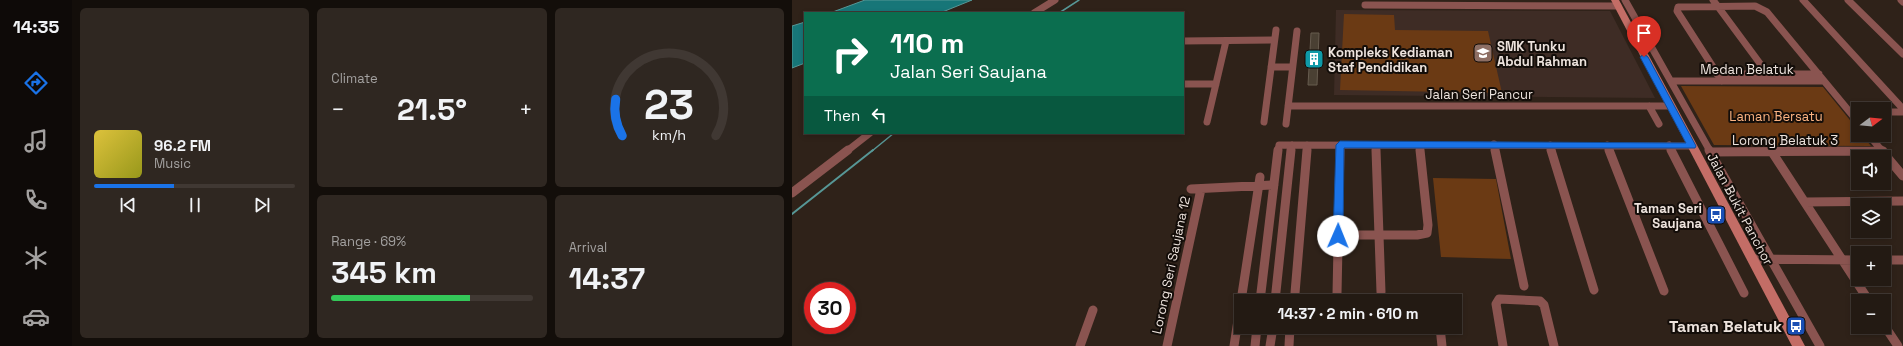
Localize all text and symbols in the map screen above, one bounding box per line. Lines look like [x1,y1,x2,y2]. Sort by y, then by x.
text: 14:35 [13,15,59,38]
pin [1627,16,1661,57]
icon: arrive [1633,22,1655,44]
text: 110 m [890,25,964,61]
icon: right [824,28,876,80]
place label: SMK Tunku Abdul Rahman [1497,38,1587,70]
school or university icon: SMK Tunku Abdul Rahman [1472,42,1494,64]
place label: Kompleks Kediaman Staf Pendidikan [1328,44,1453,76]
building icon: Kompleks Kediaman Staf Pendidikan [1303,48,1325,70]
text: Jalan Seri Saujana [890,60,1047,83]
street label: Medan Belatuk [1700,61,1794,78]
icon: directions [22,69,50,97]
text: Climate [331,70,378,87]
text: 23 [644,77,694,130]
street label: Jalan Seri Pancur [1425,86,1533,103]
text: 21.5° [397,90,467,129]
text: − [331,95,345,123]
text: + [519,95,533,123]
north arrow [1851,102,1891,142]
map controls [1851,102,1891,334]
icon: left [868,104,890,126]
text: Then [824,106,860,125]
park label: Laman Bersatu [1729,108,1823,125]
text: km/h [652,125,686,143]
icon: music [22,127,50,155]
street label: Lorong Belatuk 3 [1732,132,1838,149]
text: 96.2 FM [154,136,211,155]
street label: Jalan Bukit Panchor [1703,150,1777,268]
button: sound [1851,150,1891,190]
text: Music [154,155,191,172]
icon: phone [22,186,50,214]
icon: previous [117,194,139,216]
icon: pause [184,194,206,216]
icon: next [251,194,273,216]
street label: Lorong Seri Saujana 12 [1148,194,1194,335]
button: layers [1851,198,1891,238]
place label: Taman Seri Saujana [1634,200,1702,232]
bus stop icon: Taman Seri Saujana [1705,204,1727,226]
position arrow [1317,215,1359,257]
text: Range · 69% [331,233,406,250]
text: Arrival [569,239,607,256]
icon: climate [22,244,50,272]
button: + [1851,246,1891,286]
text: 345 km [331,253,437,292]
text: 14:37 [569,259,645,298]
speed limit sign: 30 [804,282,856,334]
button: − [1851,294,1891,334]
icon: car [22,303,50,331]
text: 14:37 · 2 min · 610 m [1277,304,1419,323]
bus stop icon: Taman Belatuk [1785,315,1807,337]
place label: Taman Belatuk [1669,316,1782,337]

